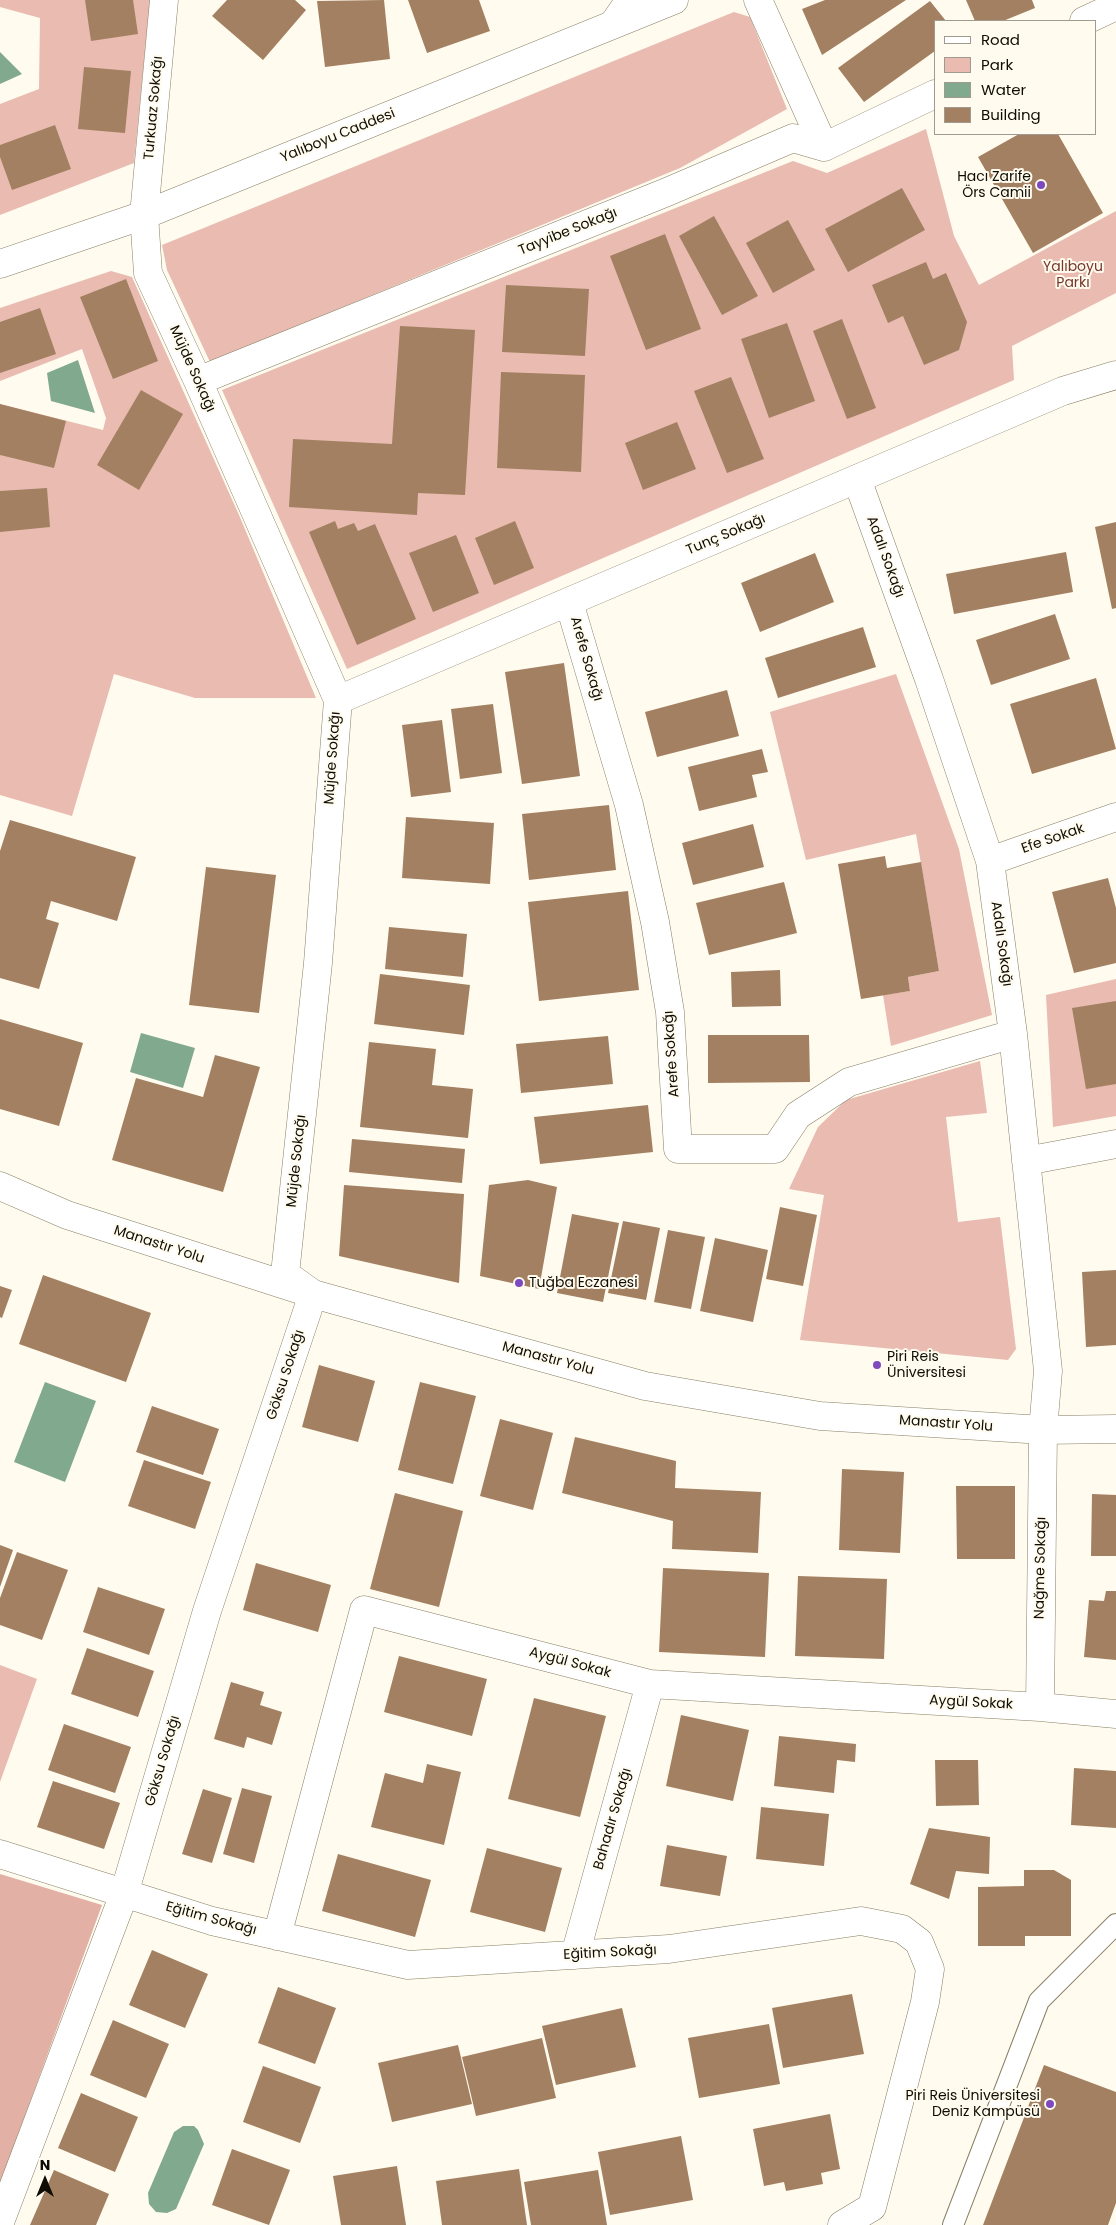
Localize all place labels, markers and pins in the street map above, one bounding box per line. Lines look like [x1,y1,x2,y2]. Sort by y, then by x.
place label: Hacı Zarife Örs Camii [957,169,1031,202]
marker: Hacı Zarife Örs Camii [1035,179,1047,191]
place label: Tuğba Eczanesi [529,1275,638,1291]
marker: Tuğba Eczanesi [513,1277,525,1289]
place label: Piri Reis Üniversitesi [887,1349,966,1381]
marker: Piri Reis Üniversitesi [871,1359,883,1371]
place label: Piri Reis Üniversitesi Deniz Kampüsü [905,2088,1040,2120]
marker: Piri Reis Üniversitesi Deniz Kampüsü [1044,2098,1056,2110]

